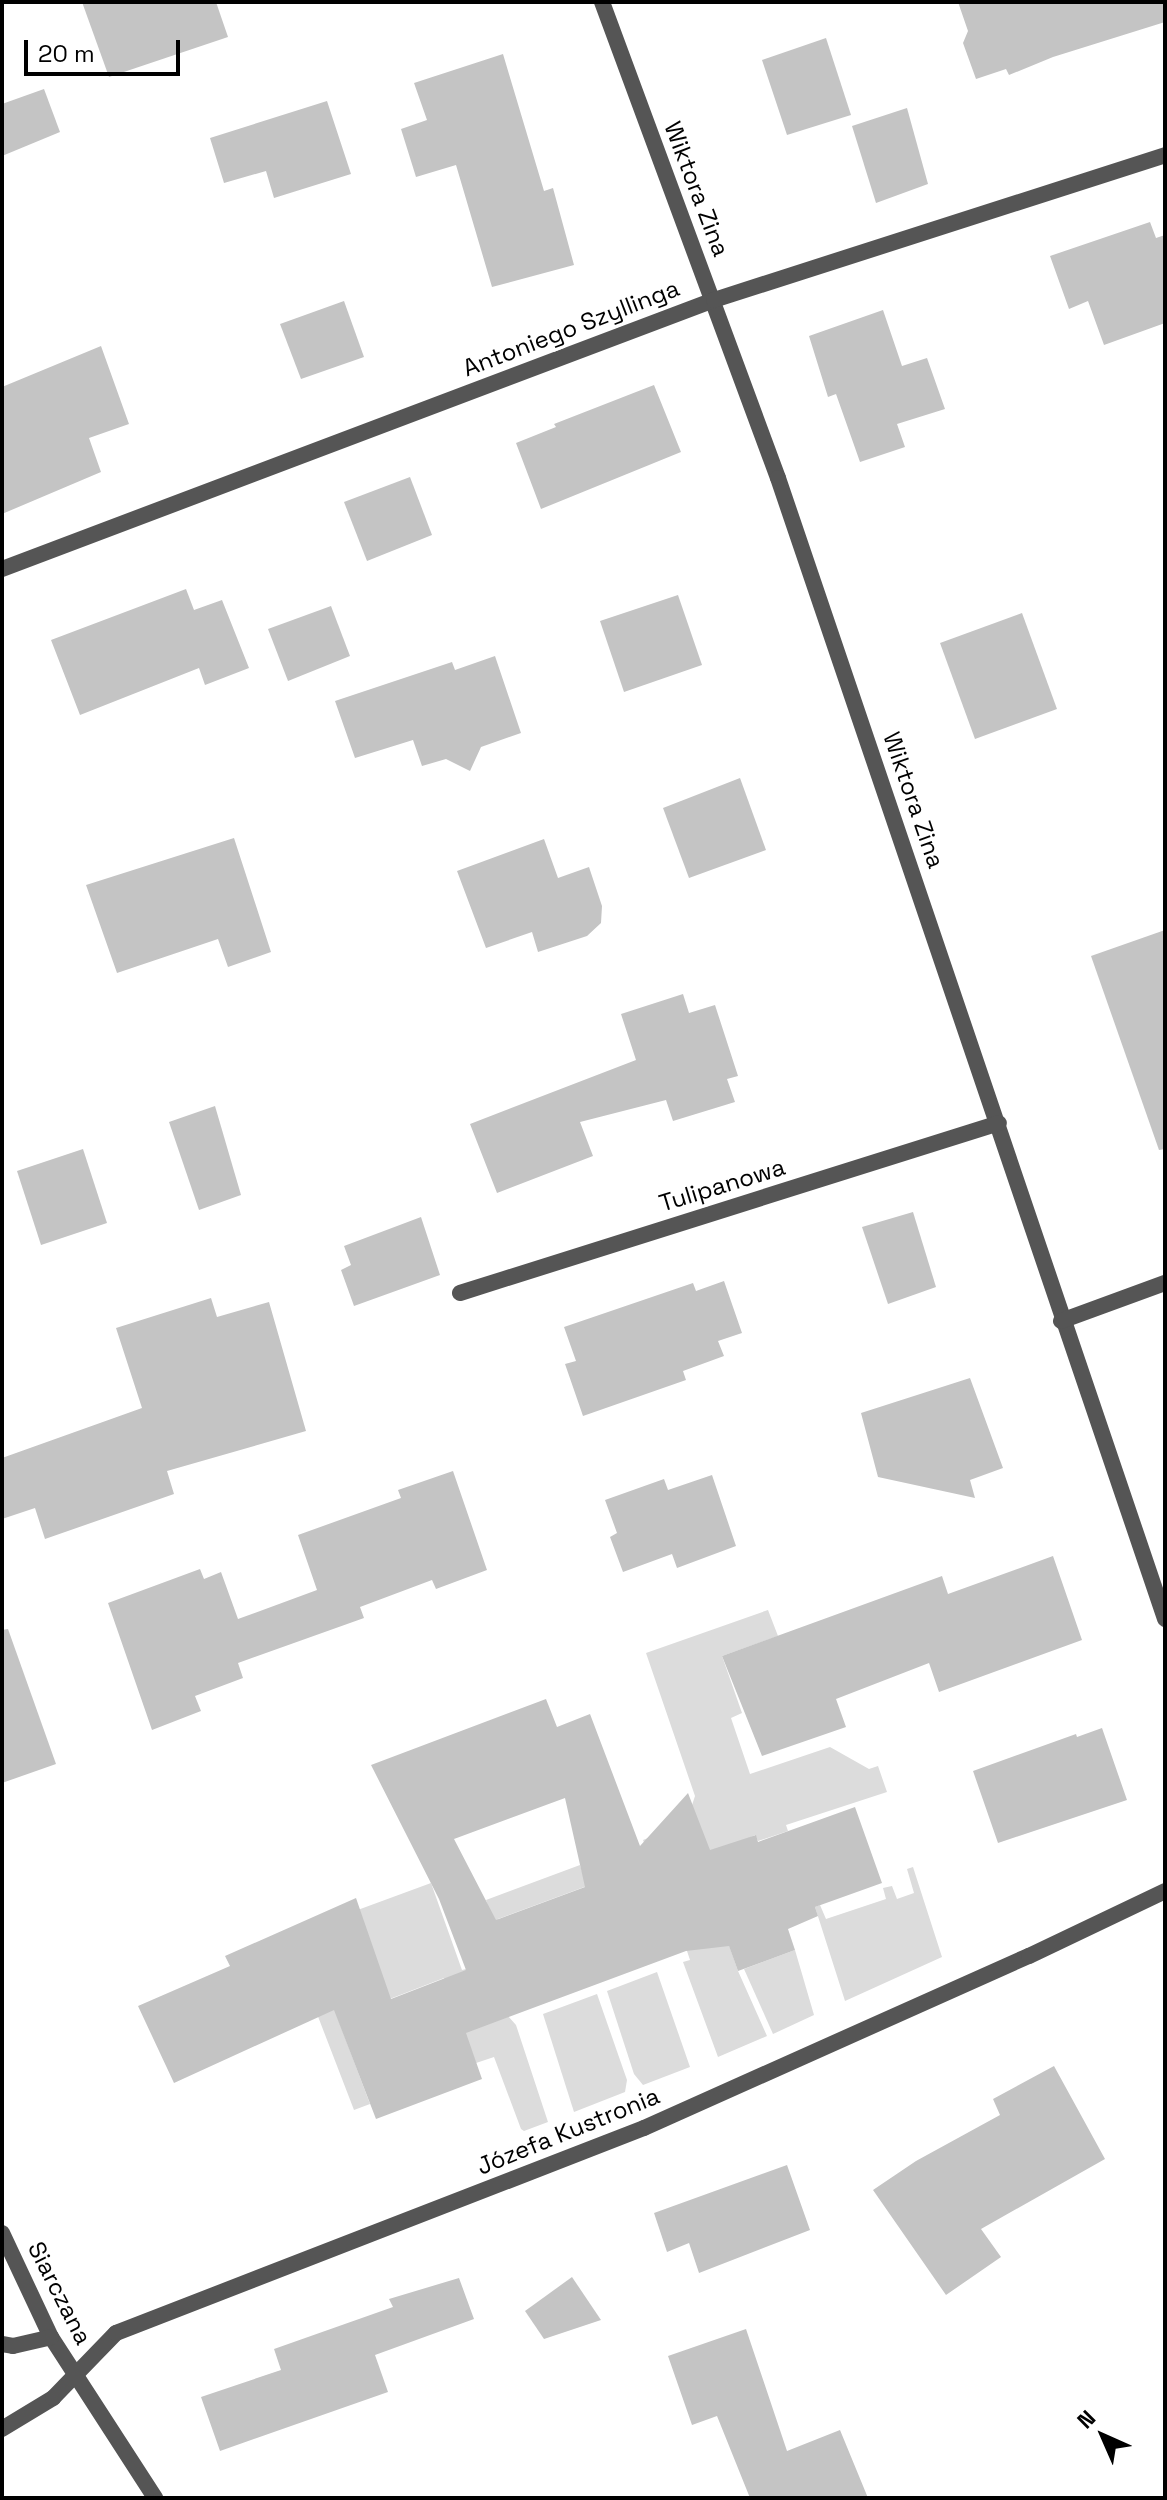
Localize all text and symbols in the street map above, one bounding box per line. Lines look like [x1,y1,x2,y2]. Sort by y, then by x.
scale bar [28,24,184,74]
text: 20 m [38,38,95,69]
street label: Wiktora Zina [658,118,736,260]
street label: Antoniego Szyllinga [459,273,683,383]
street label: Wiktora Zina [877,728,951,872]
street label: Tulipanowa [656,1152,788,1218]
street label: Józefa Kustronia [472,2081,664,2181]
street label: Siarczana [22,2237,98,2349]
north arrow [1063,2396,1143,2476]
text: N [1071,2404,1101,2434]

